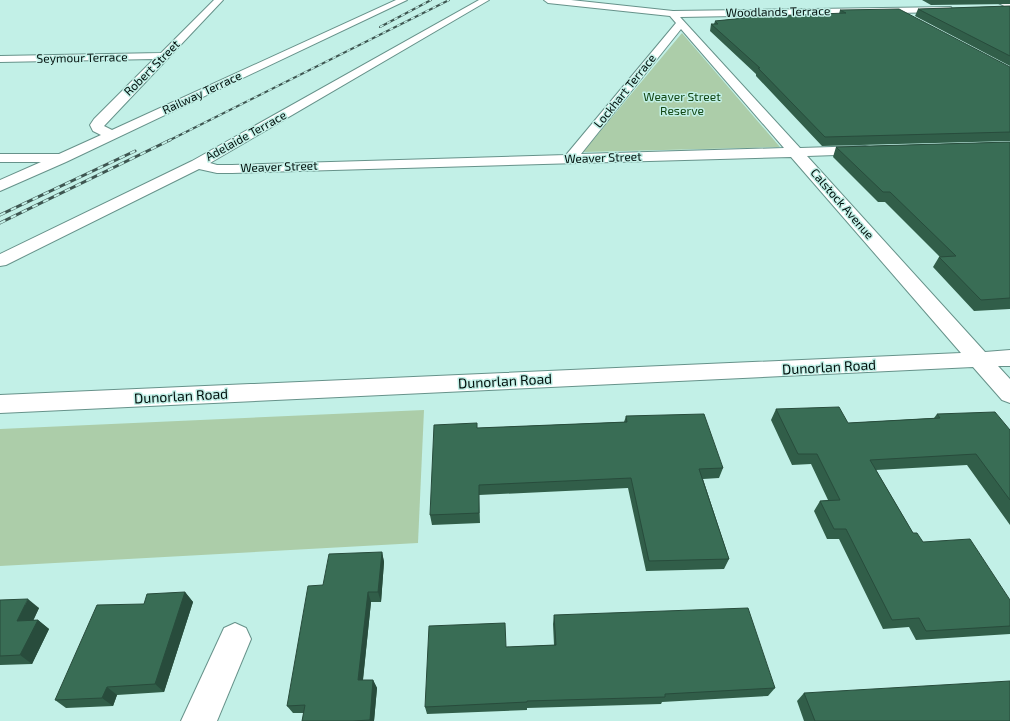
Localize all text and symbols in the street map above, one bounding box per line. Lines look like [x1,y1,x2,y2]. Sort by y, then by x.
street label: Woodlands Terrace [726,3,830,19]
street label: Robert Street [121,36,182,98]
street label: Seymour Terrace [36,49,128,65]
street label: Lockhart Terrace [590,51,658,130]
street label: Railway Terrace [160,68,243,117]
park label: Weaver Street Reserve [643,89,721,117]
street label: Adelaide Terrace [203,107,288,163]
street label: Weaver Street [564,149,642,165]
street label: Weaver Street [240,158,318,174]
street label: Calstock Avenue [808,165,877,241]
street label: Dunorlan Road [781,356,877,377]
street label: Dunorlan Road [457,370,553,391]
street label: Dunorlan Road [133,385,229,406]

